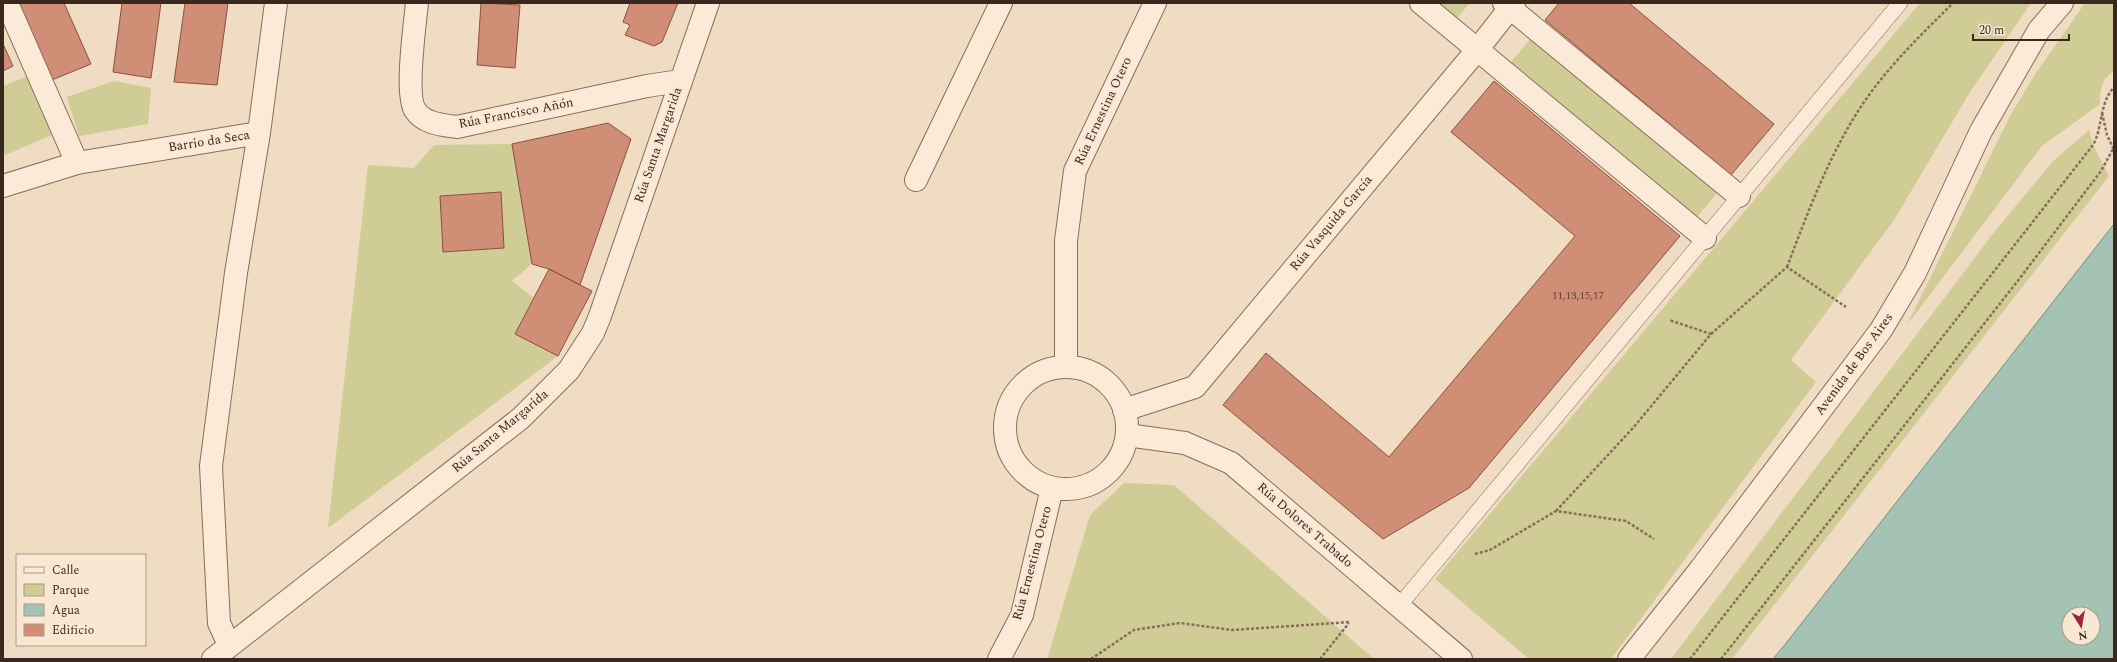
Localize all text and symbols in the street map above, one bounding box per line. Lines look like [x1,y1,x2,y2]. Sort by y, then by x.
scale bar [1973,16,2069,42]
text: 20 m [1979,21,2004,40]
street label: Rúa Ernestina Otero [1069,53,1137,169]
street label: Rúa Santa Margarida [629,84,687,205]
street label: Rúa Francisco Añón [457,92,576,134]
street label: Barrio da Seca [167,125,252,157]
street label: Rúa Vasquida García [1285,170,1378,275]
house number: 11,13,15,17 [1552,287,1605,304]
street label: Avenida de Bos Aires [1810,309,1898,419]
street label: Rúa Santa Margarida [447,384,553,478]
street label: Rúa Dolores Trabado [1253,478,1357,572]
street label: Rúa Ernestina Otero [1007,504,1057,622]
legend [16,554,146,646]
text: Calle [52,561,80,580]
text: Parque [52,581,89,600]
text: Agua [52,601,80,620]
north arrow [2061,606,2101,646]
text: Edificio [52,621,94,640]
text: N [2077,626,2089,645]

